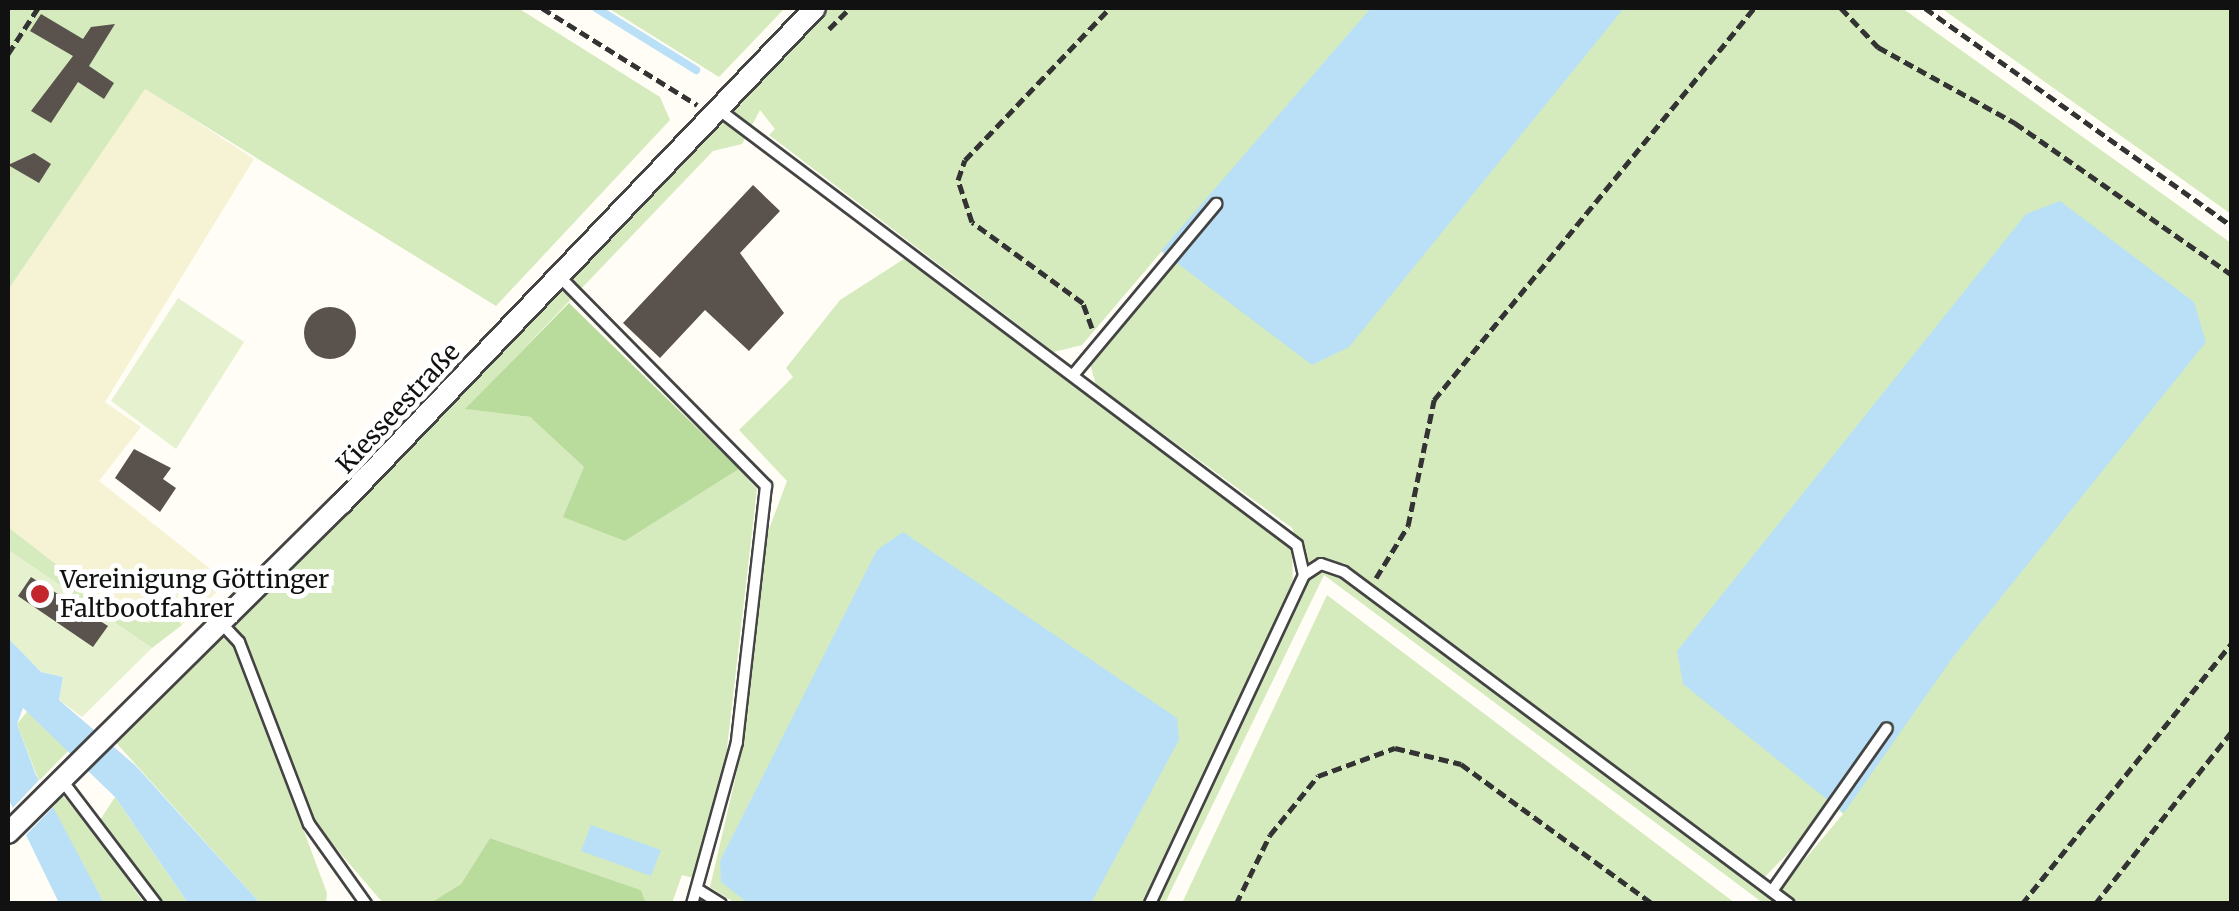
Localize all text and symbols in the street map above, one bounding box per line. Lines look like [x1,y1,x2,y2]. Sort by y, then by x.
street label: Kiesseestraße [330,337,466,479]
place label: Vereinigung Göttinger Faltbootfahrer [60,565,329,624]
marker: Vereinigung Göttinger Faltbootfahrer [29,583,51,605]

